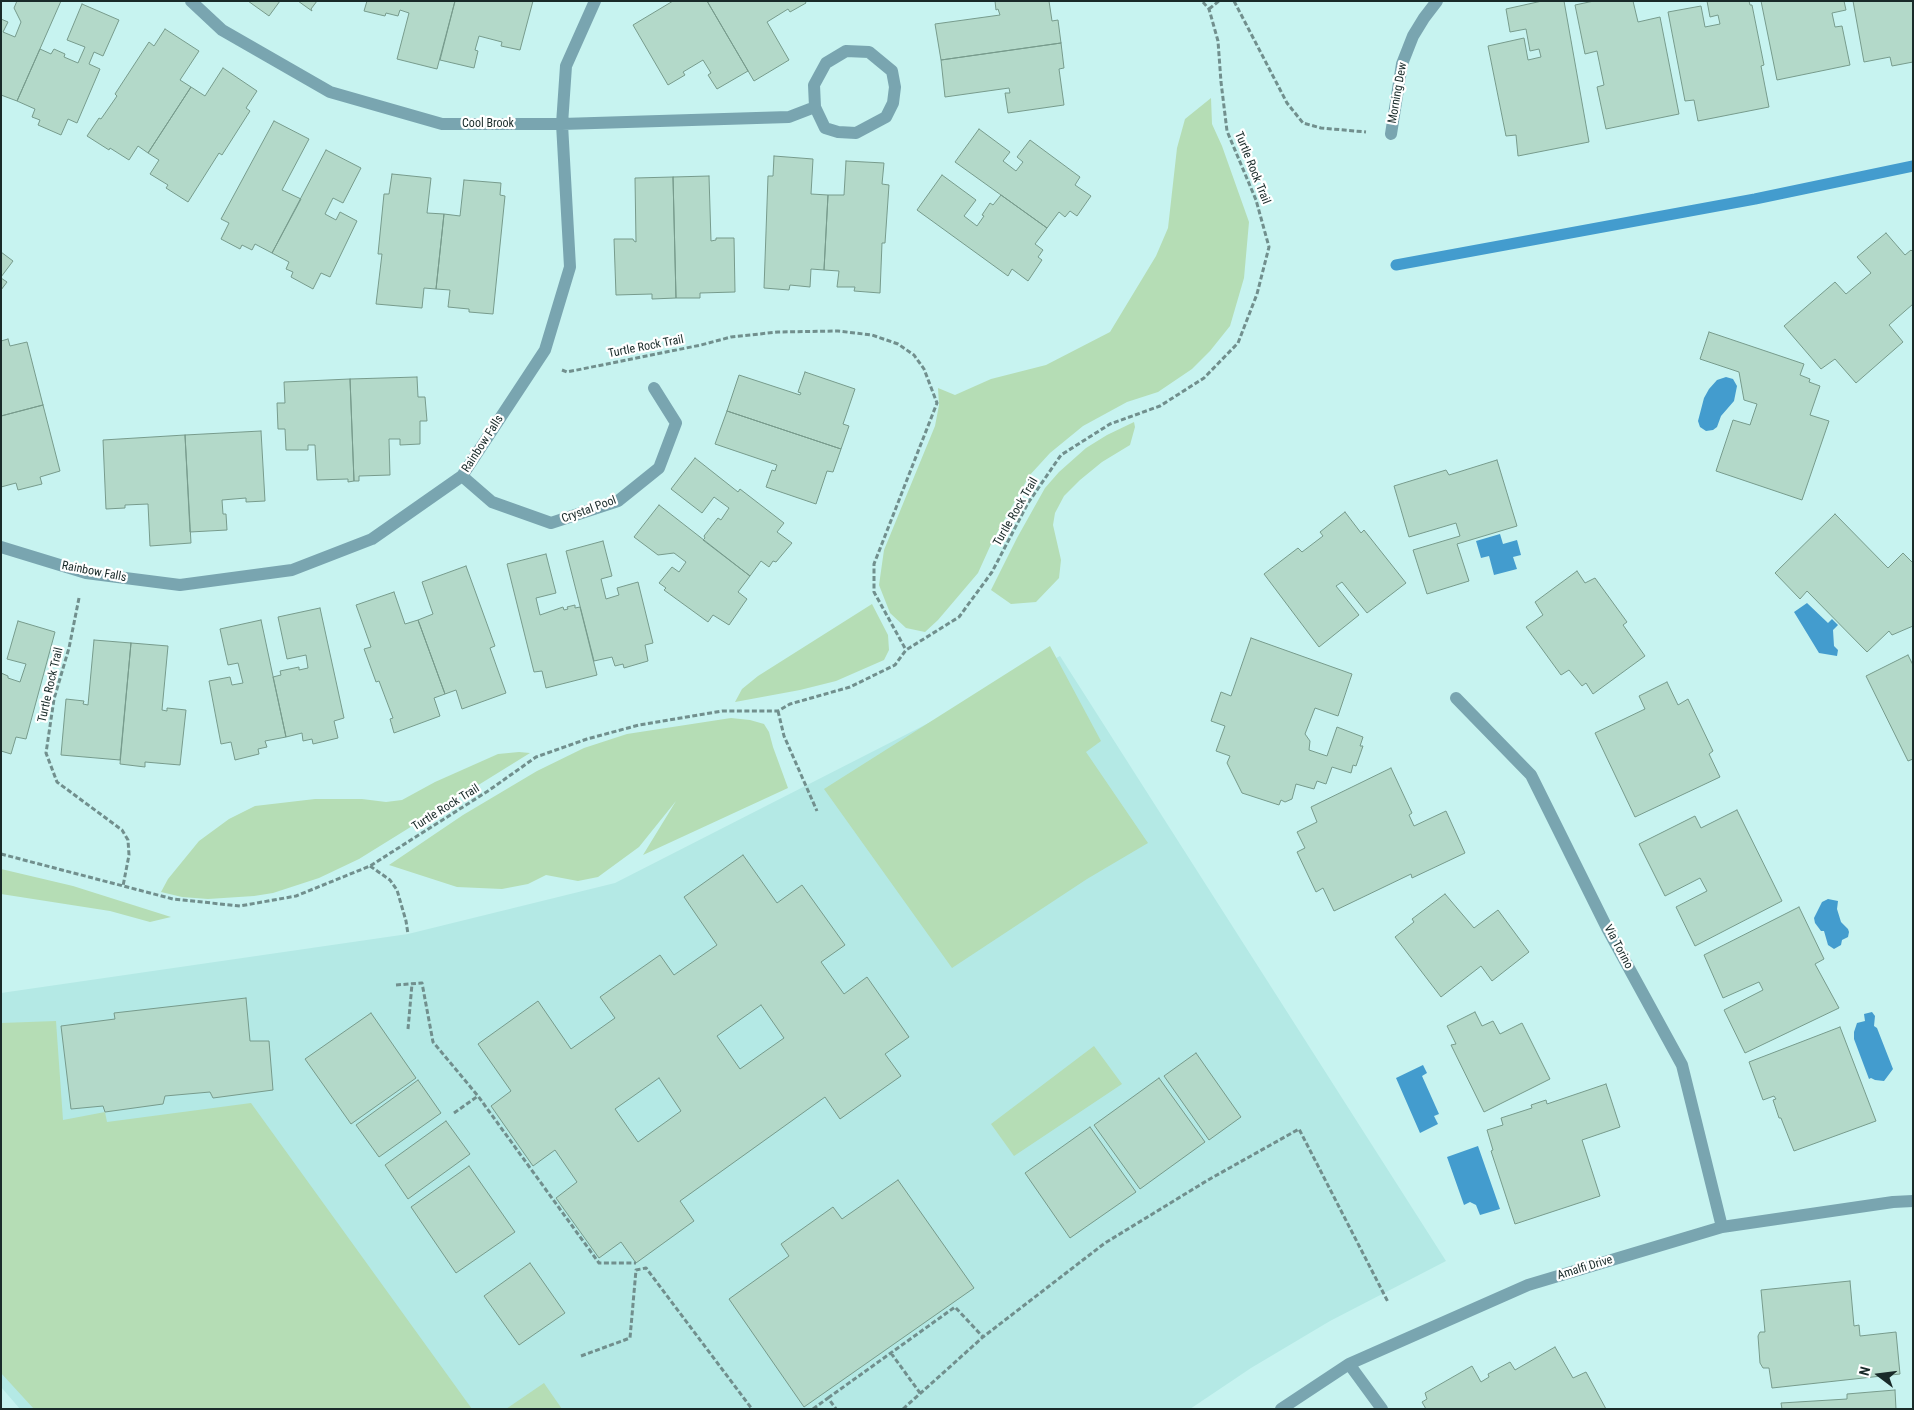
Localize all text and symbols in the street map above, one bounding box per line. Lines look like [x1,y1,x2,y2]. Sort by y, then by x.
street label: Morning Dew [1386,61,1410,125]
street label: Cool Brook [462,117,514,131]
street label: Turtle Rock Trail [1231,130,1273,206]
street label: Turtle Rock Trail [607,333,685,361]
street label: Rainbow Falls [459,413,507,475]
street label: Turtle Rock Trail [991,475,1041,549]
street label: Crystal Pool [560,493,618,527]
street label: Rainbow Falls [60,559,128,585]
street label: Turtle Rock Trail [35,646,67,724]
street label: Turtle Rock Trail [410,782,482,834]
street label: Via Torino [1600,922,1636,972]
street label: Amalfi Drive [1556,1253,1614,1283]
north arrow [1854,1350,1904,1400]
text: N [1856,1365,1873,1377]

